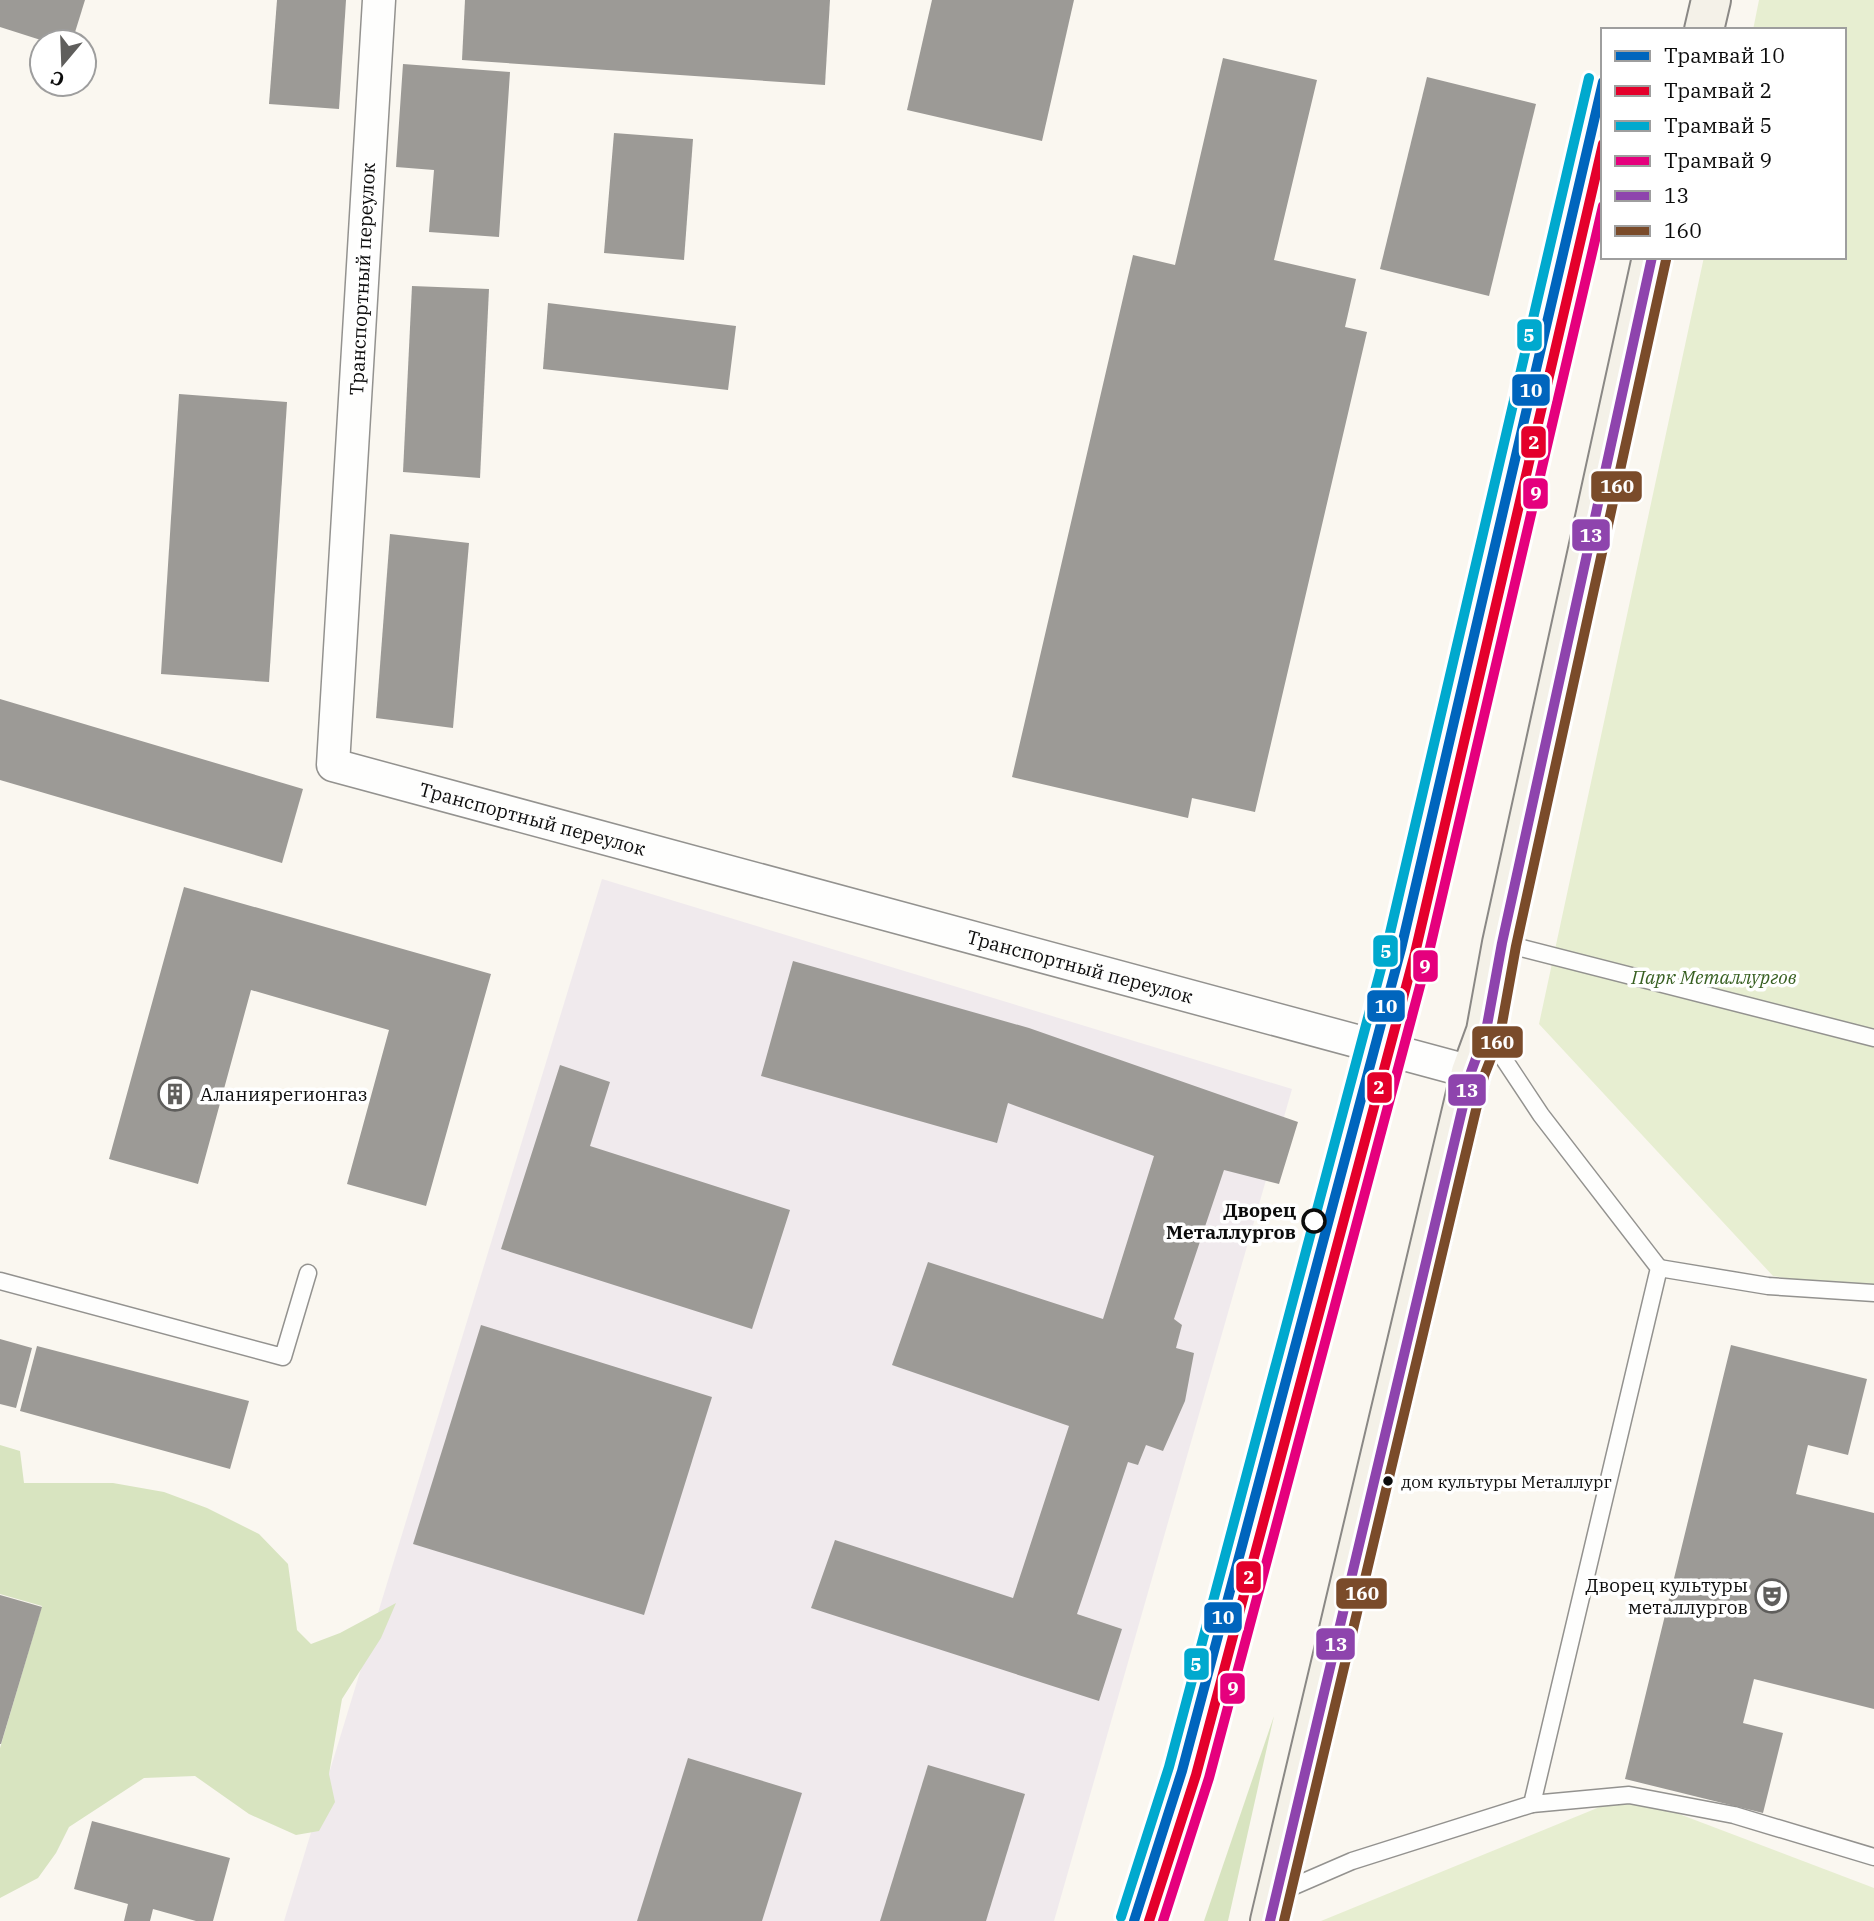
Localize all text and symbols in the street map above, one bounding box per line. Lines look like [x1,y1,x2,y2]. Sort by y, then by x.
north arrow [28,28,98,98]
legend [1601,28,1846,259]
text: Трамвай 10 [1664,41,1785,69]
text: С [48,66,67,92]
text: Трамвай 2 [1664,76,1772,104]
text: Трамвай 5 [1664,111,1772,139]
text: Трамвай 9 [1664,146,1772,174]
street label: Транспортный переулок [344,162,380,396]
text: 13 [1664,181,1689,209]
text: 160 [1664,216,1702,244]
line badge: 5 [1516,318,1543,352]
text: 5 [1523,323,1535,347]
line badge: 10 [1511,373,1551,407]
text: 10 [1520,378,1542,402]
line badge: 2 [1520,425,1547,459]
text: 2 [1528,430,1540,454]
line badge: 160 [1590,470,1643,503]
text: 160 [1600,474,1634,498]
line badge: 9 [1522,477,1549,510]
text: 9 [1530,481,1542,505]
line badge: 13 [1571,518,1611,552]
text: 13 [1580,523,1602,547]
street label: Транспортный переулок [417,777,648,861]
street label: Транспортный переулок [964,925,1196,1008]
line badge: 5 [1372,934,1399,968]
text: 5 [1380,939,1392,963]
line badge: 9 [1412,949,1439,983]
text: 9 [1419,954,1431,978]
park label: Парк Металлургов [1630,965,1797,989]
line badge: 10 [1366,989,1406,1023]
text: 10 [1375,994,1397,1018]
line badge: 160 [1471,1025,1524,1059]
text: 160 [1480,1030,1514,1054]
line badge: 2 [1366,1071,1393,1104]
line badge: 13 [1447,1073,1487,1107]
building icon: Аланиярегионгаз [156,1075,194,1113]
text: 2 [1373,1075,1385,1099]
text: 13 [1456,1078,1478,1102]
place label: Аланиярегионгаз [200,1082,367,1106]
place label: Дворец Металлургов [1166,1198,1296,1244]
marker: Дворец Металлургов [1302,1209,1326,1233]
place label: дом культуры Металлург [1401,1471,1612,1493]
marker: дом культуры Металлург [1381,1474,1395,1488]
line badge: 2 [1235,1560,1262,1594]
text: 2 [1243,1565,1255,1589]
place label: Дворец культуры металлургов [1585,1573,1748,1619]
line badge: 160 [1335,1577,1388,1610]
theatre icon: Дворец культуры металлургов [1753,1577,1791,1615]
text: 160 [1345,1581,1379,1605]
line badge: 10 [1203,1601,1243,1634]
text: 10 [1212,1605,1234,1629]
line badge: 13 [1315,1627,1356,1661]
text: 13 [1325,1632,1347,1656]
line badge: 5 [1183,1647,1210,1681]
text: 5 [1190,1652,1202,1676]
line badge: 9 [1219,1672,1246,1705]
text: 9 [1227,1676,1239,1700]

